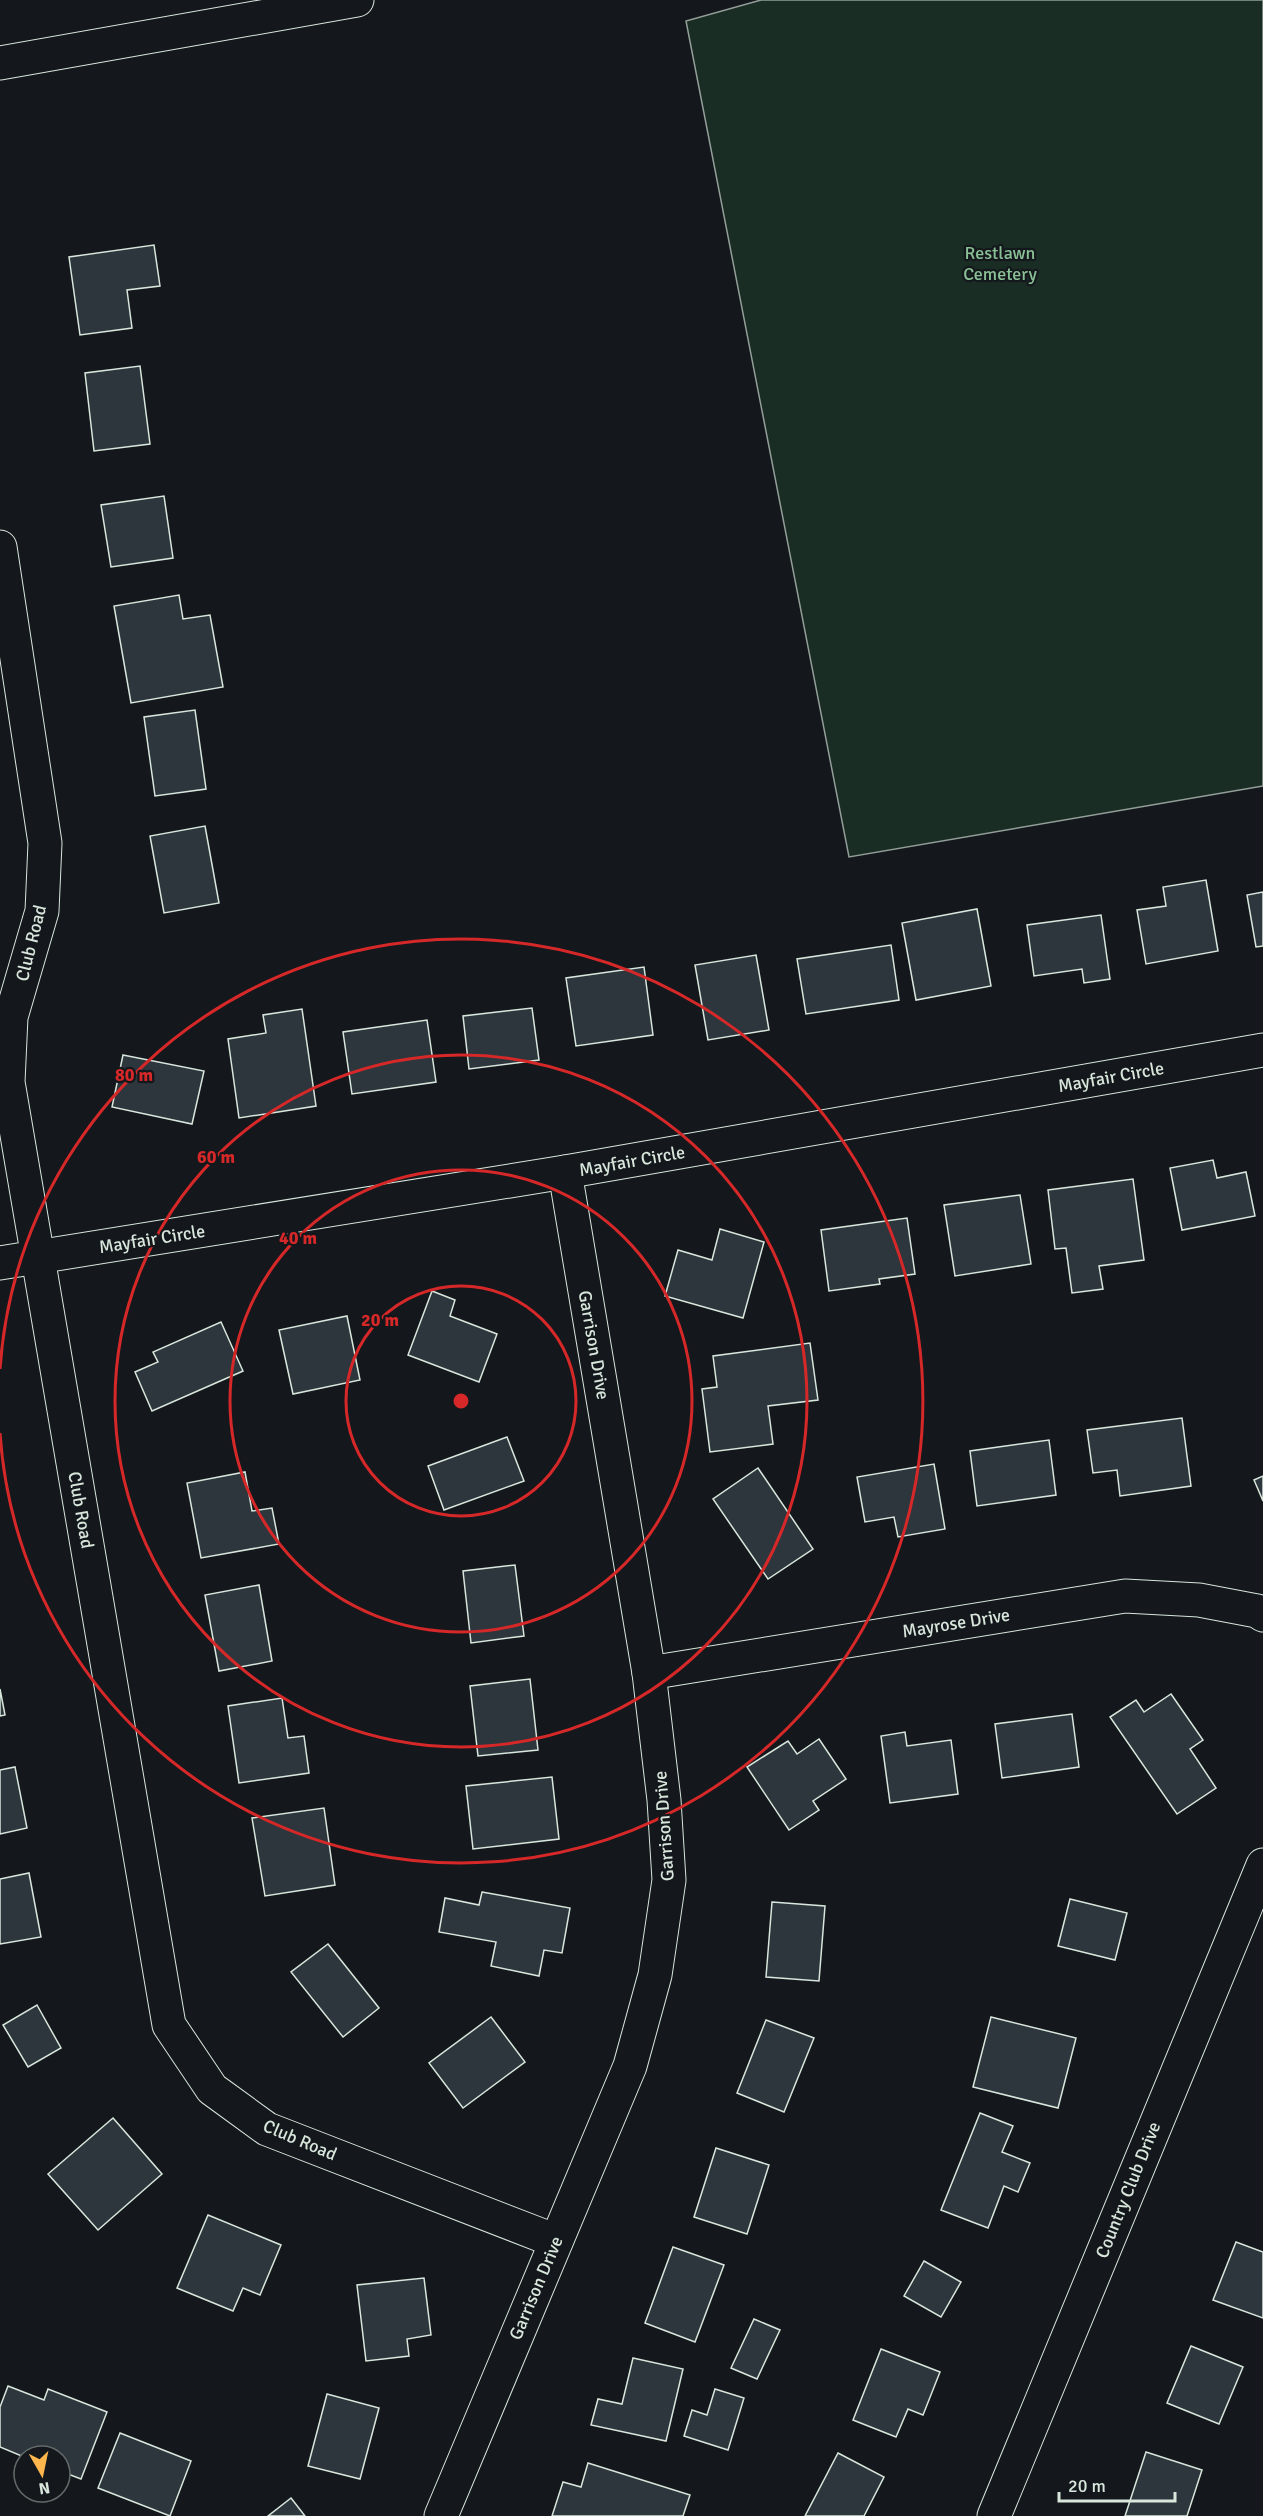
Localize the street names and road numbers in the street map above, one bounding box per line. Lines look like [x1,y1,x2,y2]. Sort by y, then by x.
street label: Club Road [11,903,51,983]
street label: Mayfair Circle [1056,1057,1166,1097]
street label: Mayfair Circle [577,1141,687,1181]
street label: Mayfair Circle [97,1220,207,1258]
street label: Garrison Drive [574,1289,614,1401]
street label: Club Road [63,1470,99,1550]
street label: Mayrose Drive [901,1604,1011,1642]
street label: Garrison Drive [649,1770,679,1882]
street label: Club Road [260,2115,340,2165]
street label: Country Club Drive [1091,2119,1165,2261]
street label: Garrison Drive [504,2233,568,2343]

